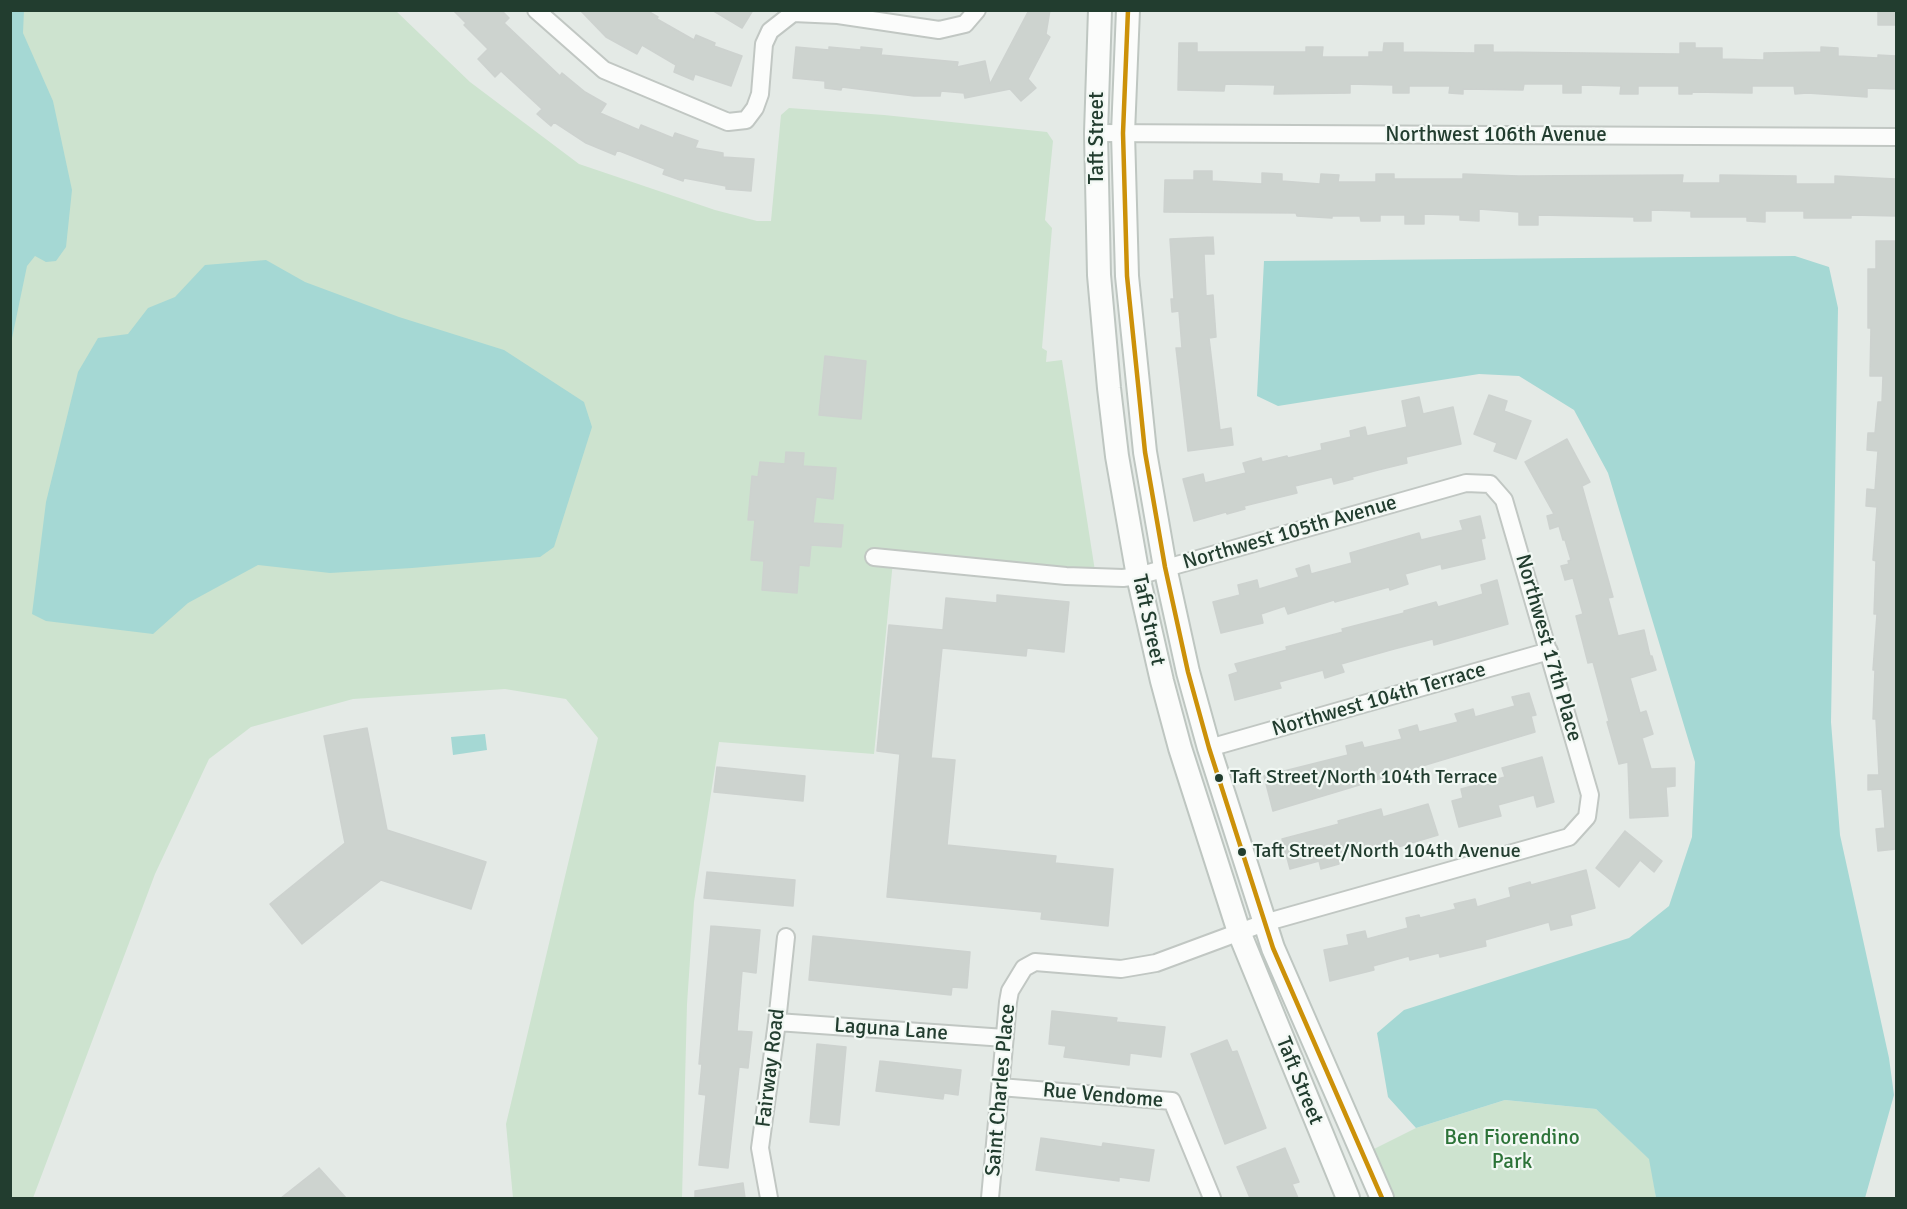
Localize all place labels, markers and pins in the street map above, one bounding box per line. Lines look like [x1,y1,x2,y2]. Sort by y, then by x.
place label: Taft Street/North 104th Terrace [1230,766,1497,790]
marker: Taft Street/North 104th Terrace [1213,772,1225,784]
place label: Taft Street/North 104th Avenue [1253,840,1521,864]
marker: Taft Street/North 104th Avenue [1236,846,1248,858]

